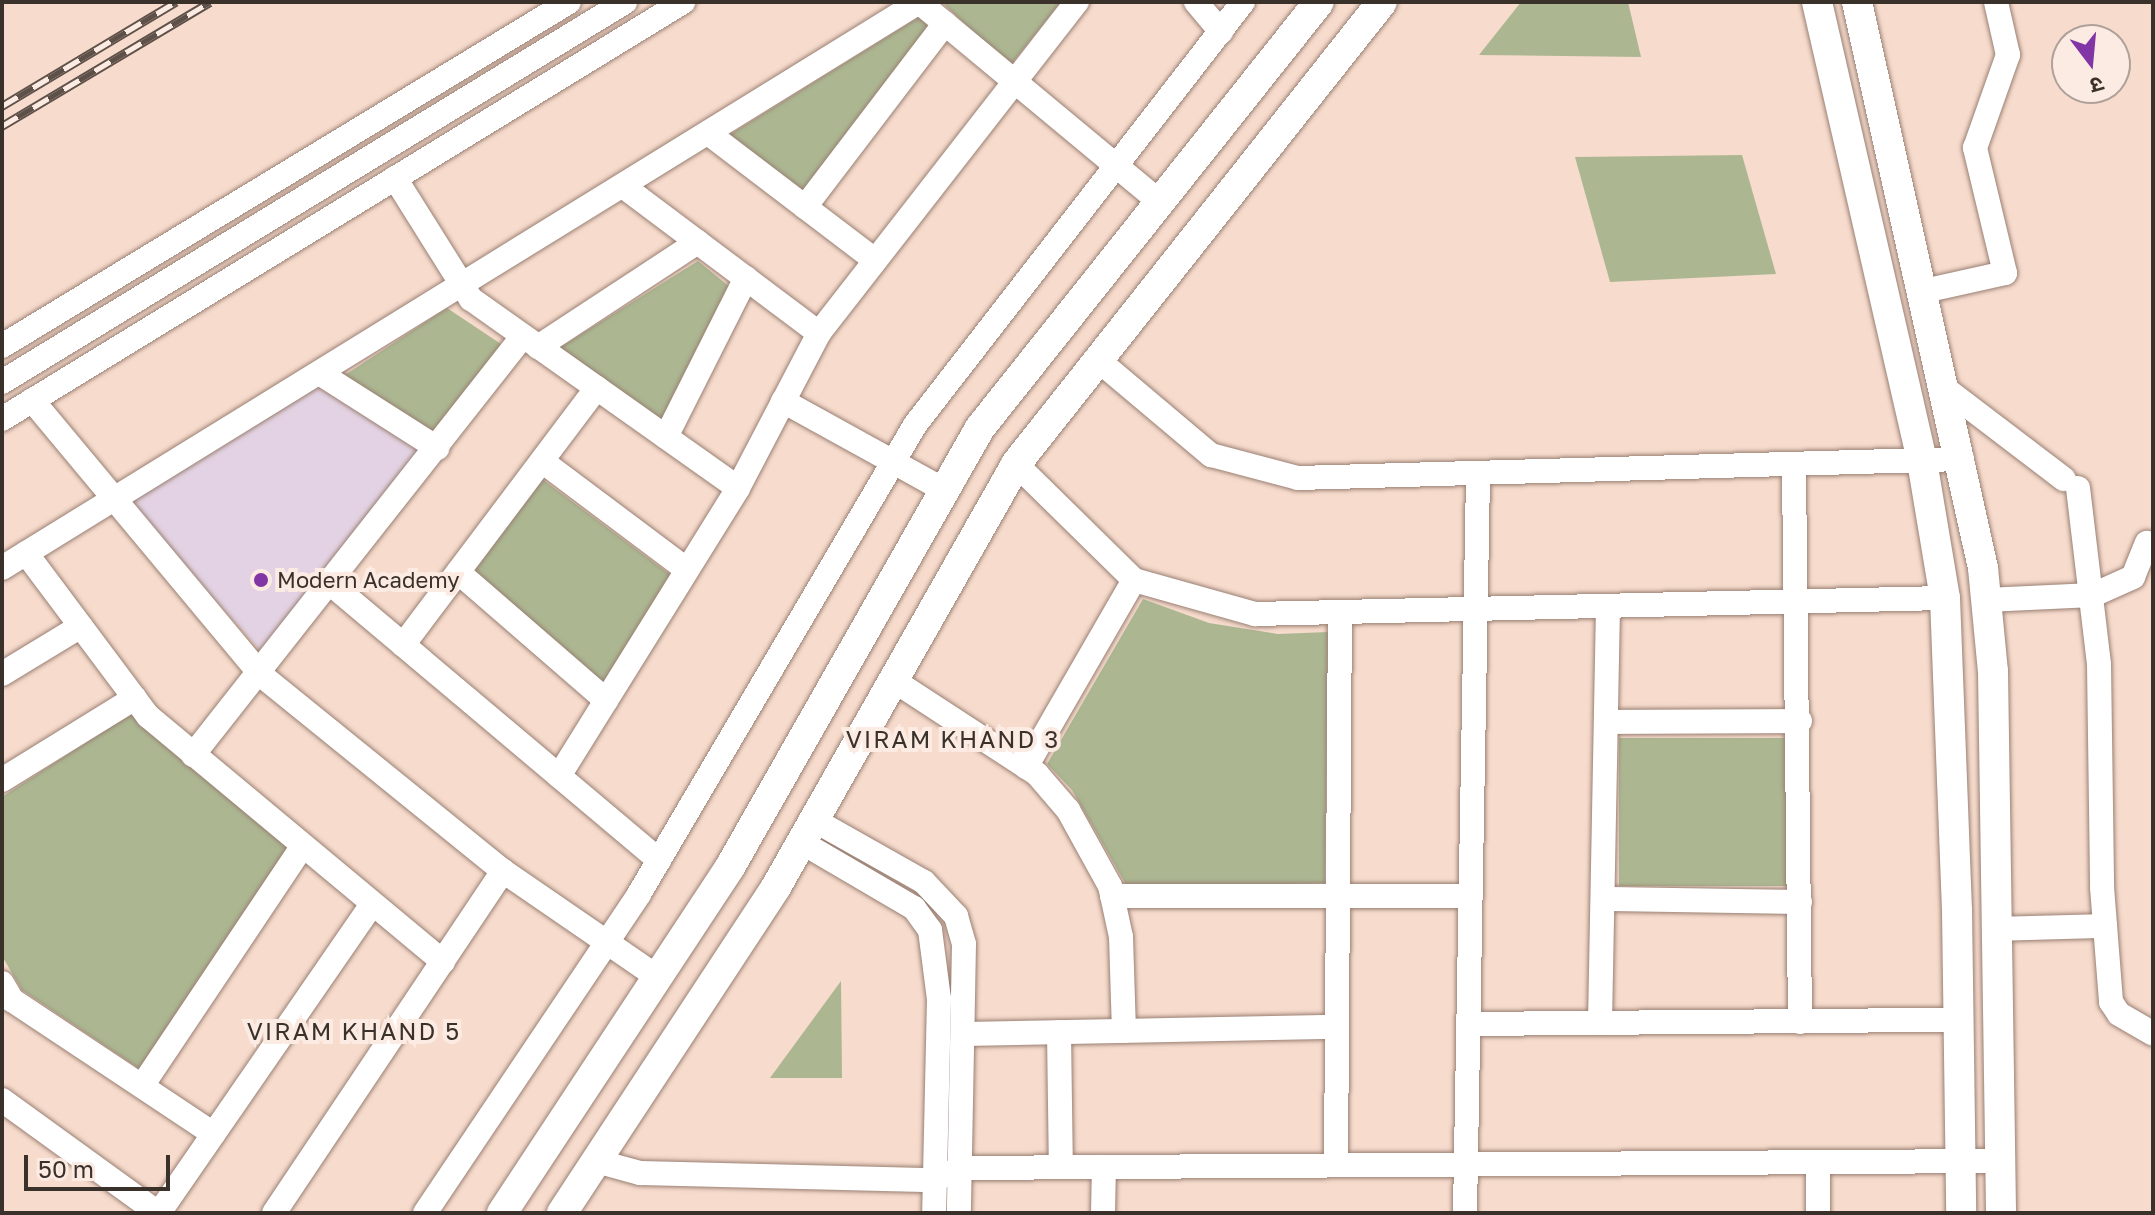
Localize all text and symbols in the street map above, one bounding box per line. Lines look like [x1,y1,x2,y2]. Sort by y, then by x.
north arrow [2051,24,2131,104]
text: उ [2087,71,2107,100]
place label: Modern Academy [277,567,460,593]
marker: Modern Academy [252,571,270,589]
district label: VIRAM KHAND 3 [846,725,1060,753]
district label: VIRAM KHAND 5 [247,1017,461,1045]
scale bar [28,1139,174,1189]
text: 50 m [38,1154,94,1183]

